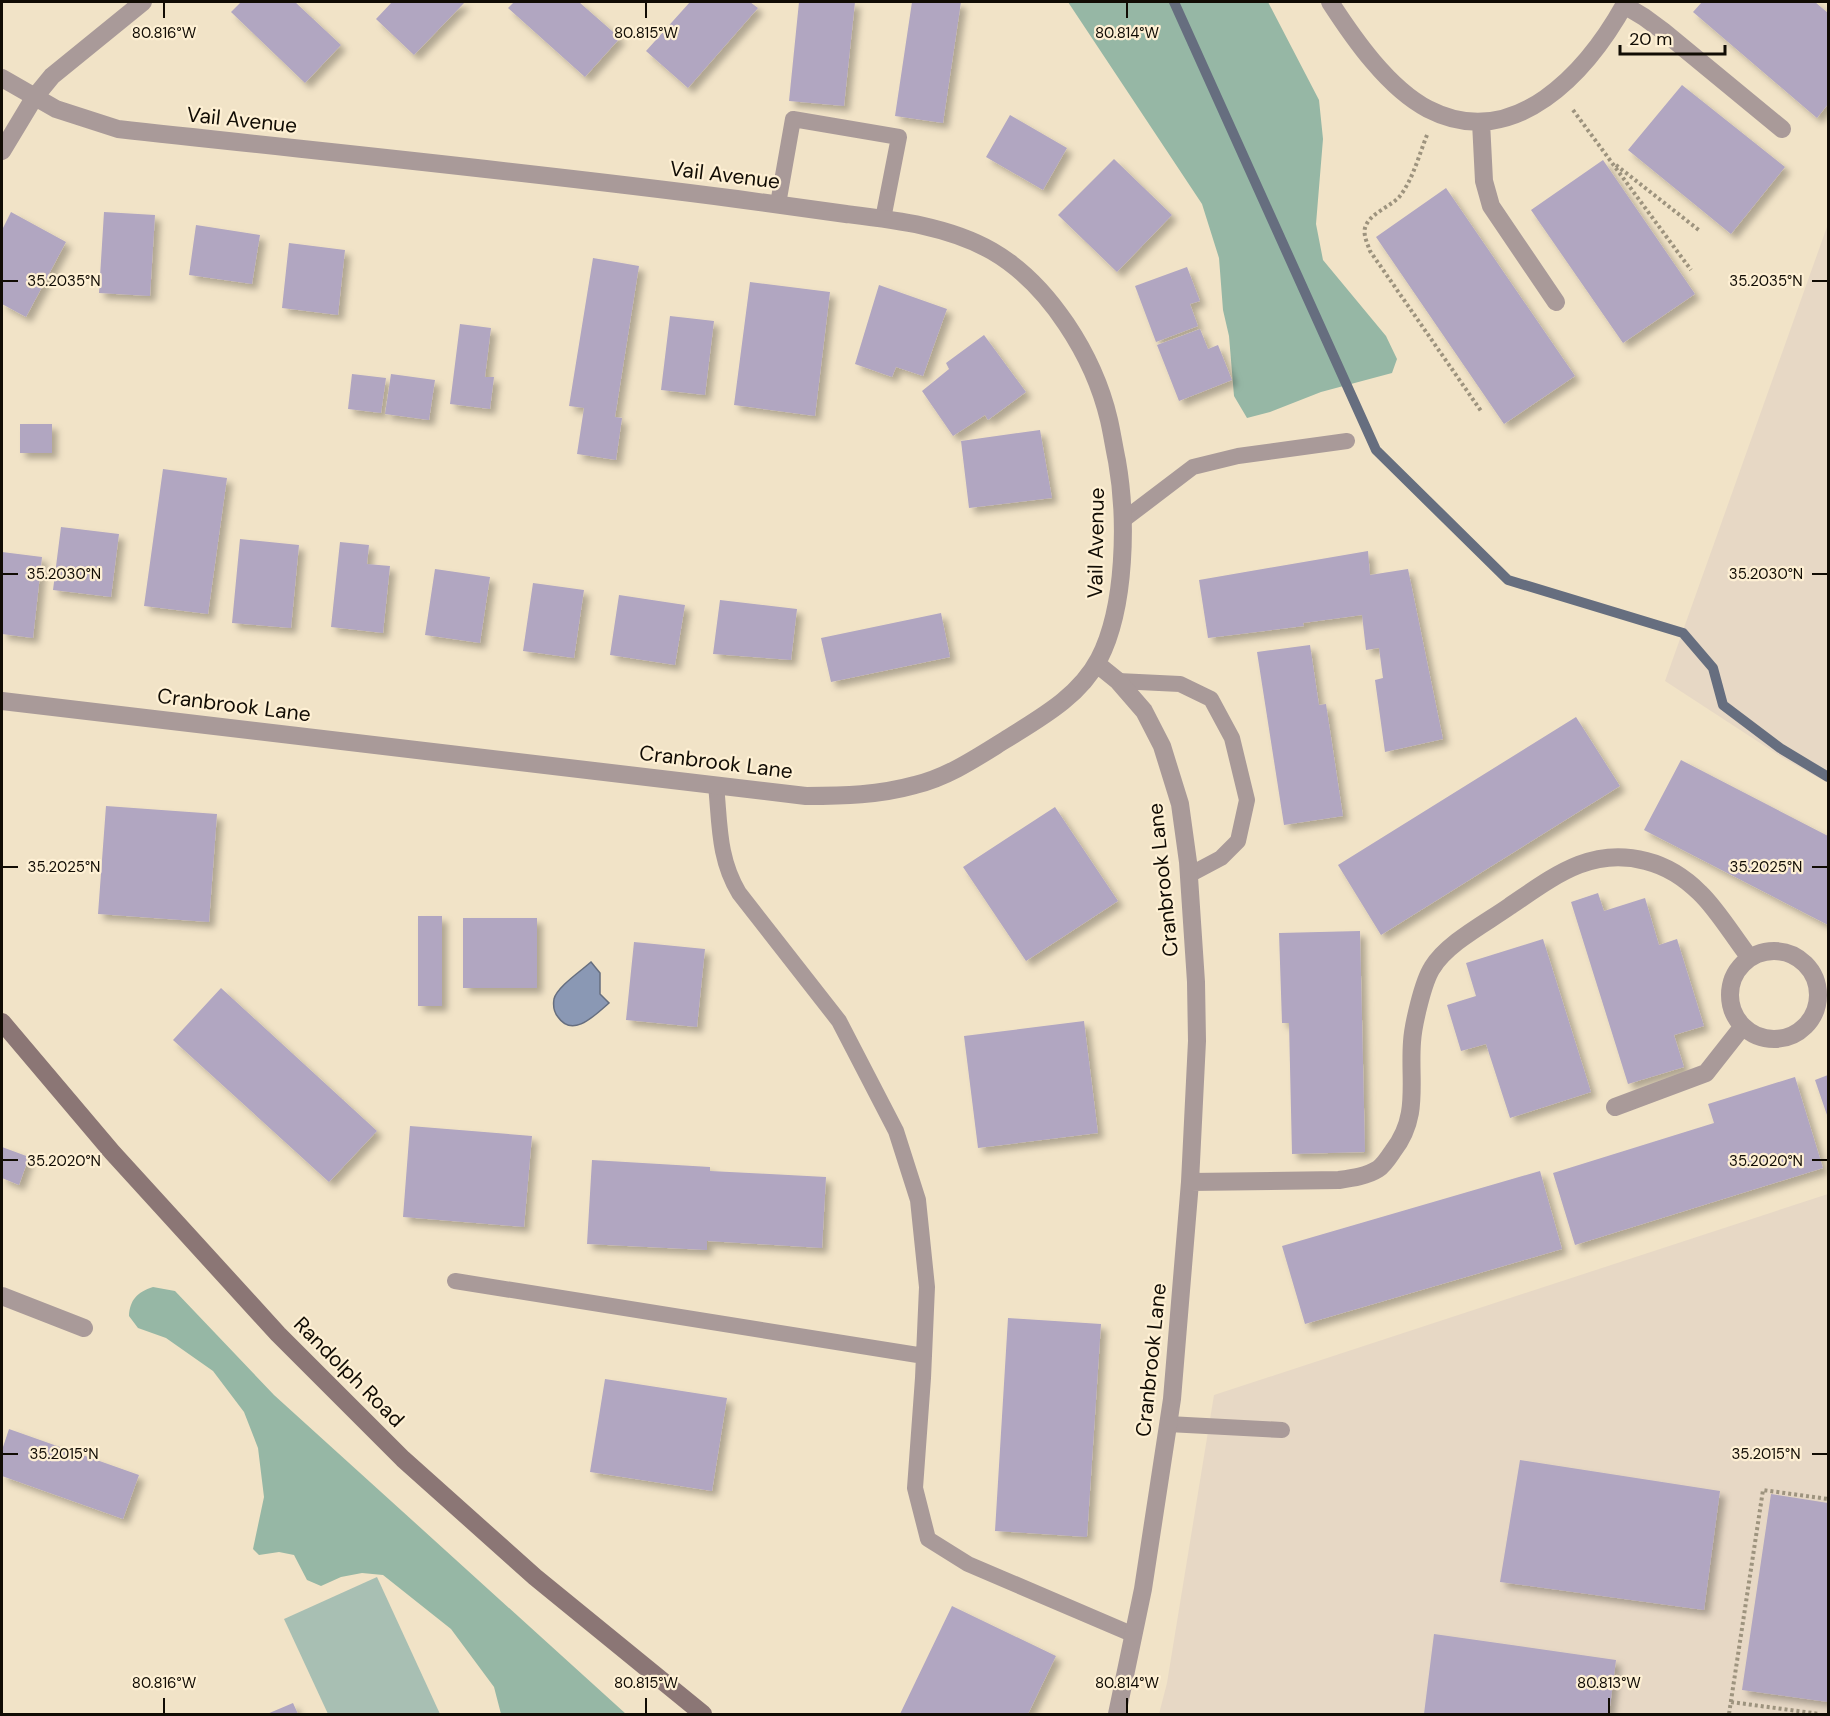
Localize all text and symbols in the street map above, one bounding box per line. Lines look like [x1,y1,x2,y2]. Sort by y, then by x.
scale bar [1620,18,1725,56]
text: 80.816°W [132,23,197,43]
text: 80.815°W [614,23,679,43]
text: 80.814°W [1095,23,1159,43]
text: 20 m [1629,27,1672,51]
street label: Vail Avenue [185,100,299,140]
street label: Vail Avenue [668,154,782,196]
text: 35.2035°N [27,271,101,291]
text: 35.2035°N [1729,271,1803,291]
street label: Vail Avenue [1081,487,1111,599]
text: 35.2030°N [27,564,101,584]
text: 35.2030°N [1729,564,1803,584]
street label: Cranbrook Lane [156,682,312,728]
street label: Cranbrook Lane [638,739,794,785]
street label: Cranbrook Lane [1141,802,1185,958]
text: 35.2025°N [28,857,100,877]
text: 35.2025°N [1730,857,1802,877]
text: 35.2020°N [27,1151,101,1171]
text: 35.2020°N [1729,1151,1803,1171]
street label: Cranbrook Lane [1129,1282,1173,1438]
street label: Randolph Road [288,1311,410,1433]
text: 35.2015°N [29,1444,99,1464]
text: 35.2015°N [1731,1444,1801,1464]
text: 80.816°W [132,1673,197,1693]
text: 80.815°W [614,1673,679,1693]
text: 80.814°W [1095,1673,1159,1693]
text: 80.813°W [1577,1673,1641,1693]

